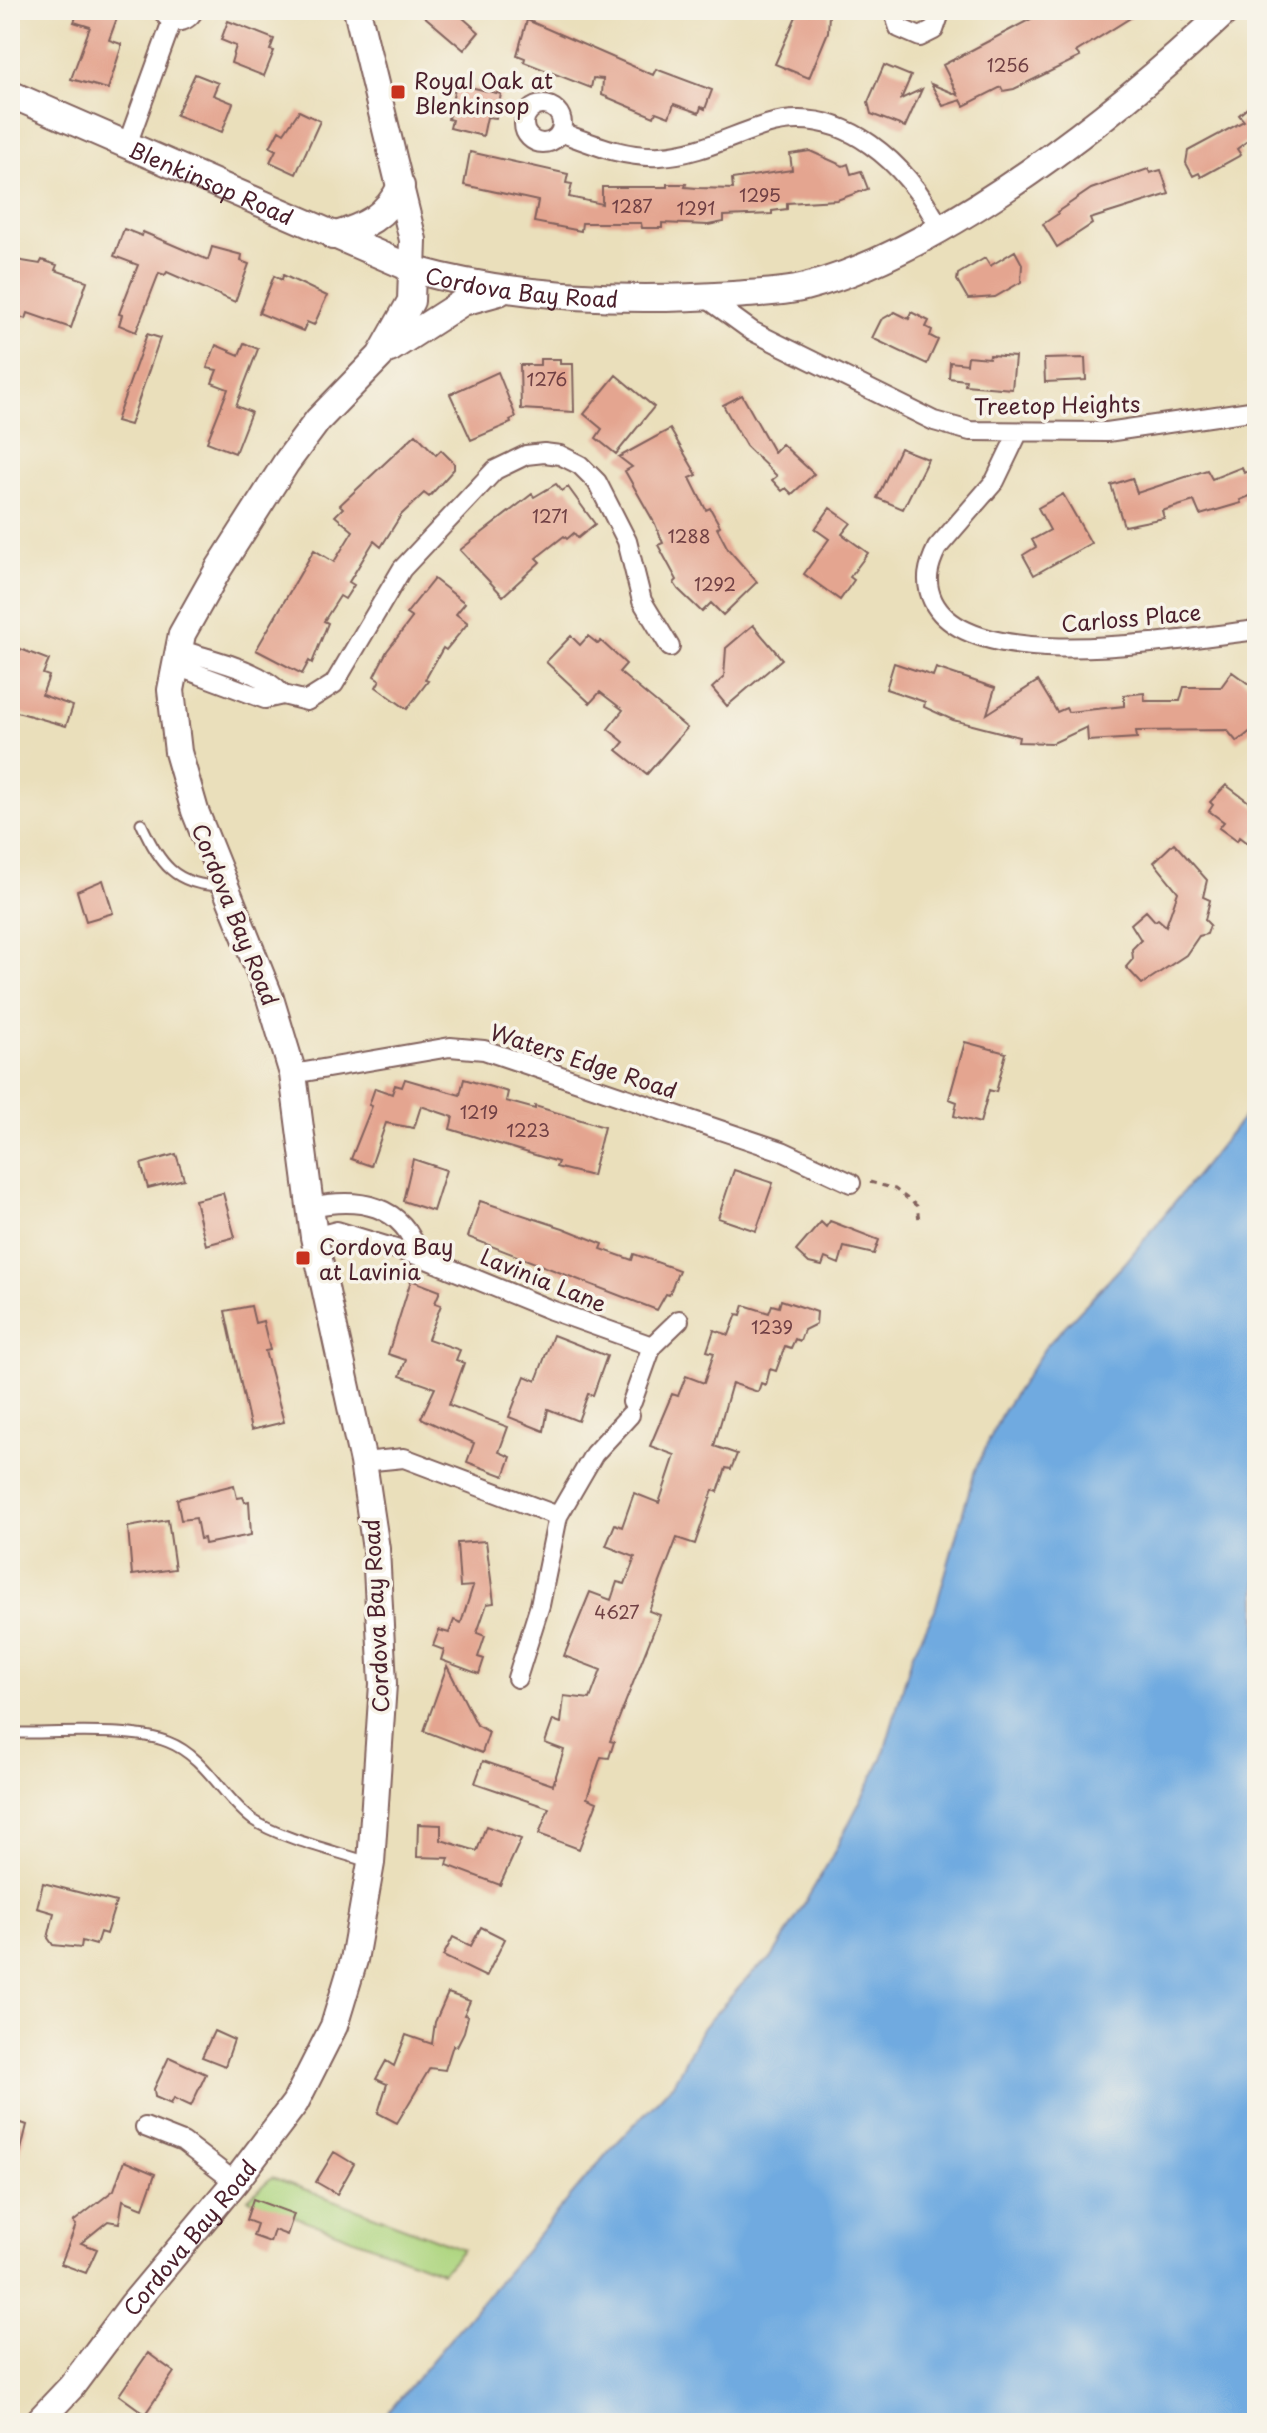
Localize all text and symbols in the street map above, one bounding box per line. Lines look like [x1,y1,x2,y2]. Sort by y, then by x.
house number: 1256 [987,51,1029,78]
place label: Royal Oak at Blenkinsop [414,63,553,121]
marker: Royal Oak at Blenkinsop [389,83,407,101]
street label: Blenkinsop Road [124,131,299,232]
house number: 1295 [739,181,781,208]
house number: 1287 [611,192,653,219]
house number: 1291 [677,194,715,221]
street label: Cordova Bay Road [422,257,618,314]
house number: 1276 [527,365,567,392]
street label: Treetop Heights [974,386,1140,422]
house number: 1271 [532,502,568,529]
house number: 1288 [667,522,711,549]
house number: 1292 [694,570,736,597]
street label: Carloss Place [1060,594,1202,640]
street label: Cordova Bay Road [184,818,288,1010]
street label: Waters Edge Road [486,1014,682,1106]
house number: 1219 [460,1098,498,1125]
house number: 1223 [506,1116,550,1143]
place label: Cordova Bay at Lavinia [319,1229,453,1287]
street label: Lavinia Lane [476,1239,612,1319]
marker: Cordova Bay at Lavinia [294,1249,312,1267]
house number: 1239 [751,1313,793,1340]
street label: Cordova Bay Road [353,1518,397,1714]
house number: 4627 [594,1598,640,1625]
street label: Cordova Bay Road [114,2152,263,2322]

